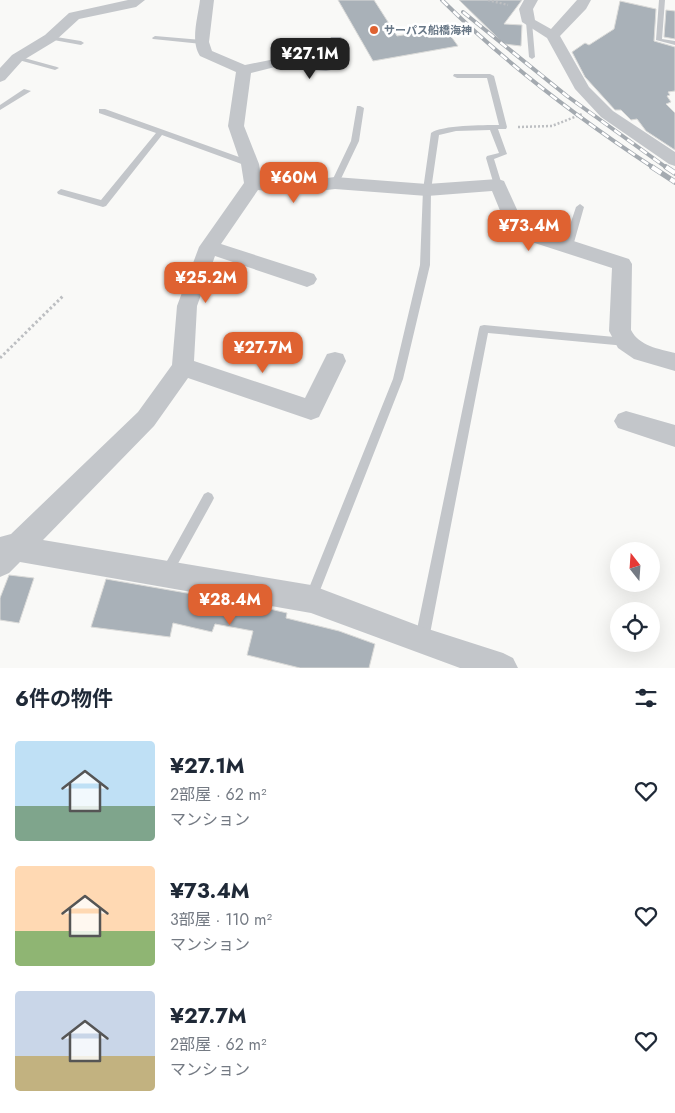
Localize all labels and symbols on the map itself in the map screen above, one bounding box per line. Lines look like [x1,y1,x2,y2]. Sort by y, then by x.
place label: サーパス船橋海神 [384,22,472,38]
marker: サーパス船橋海神 [368,24,380,36]
pin: ¥27.1M [269,38,351,80]
pin: ¥60M [264,162,324,204]
pin: ¥73.4M [488,210,570,252]
pin: ¥25.2M [165,262,247,304]
pin: ¥27.7M [222,332,304,374]
north arrow [610,542,660,592]
pin: ¥28.4M [189,584,271,626]

